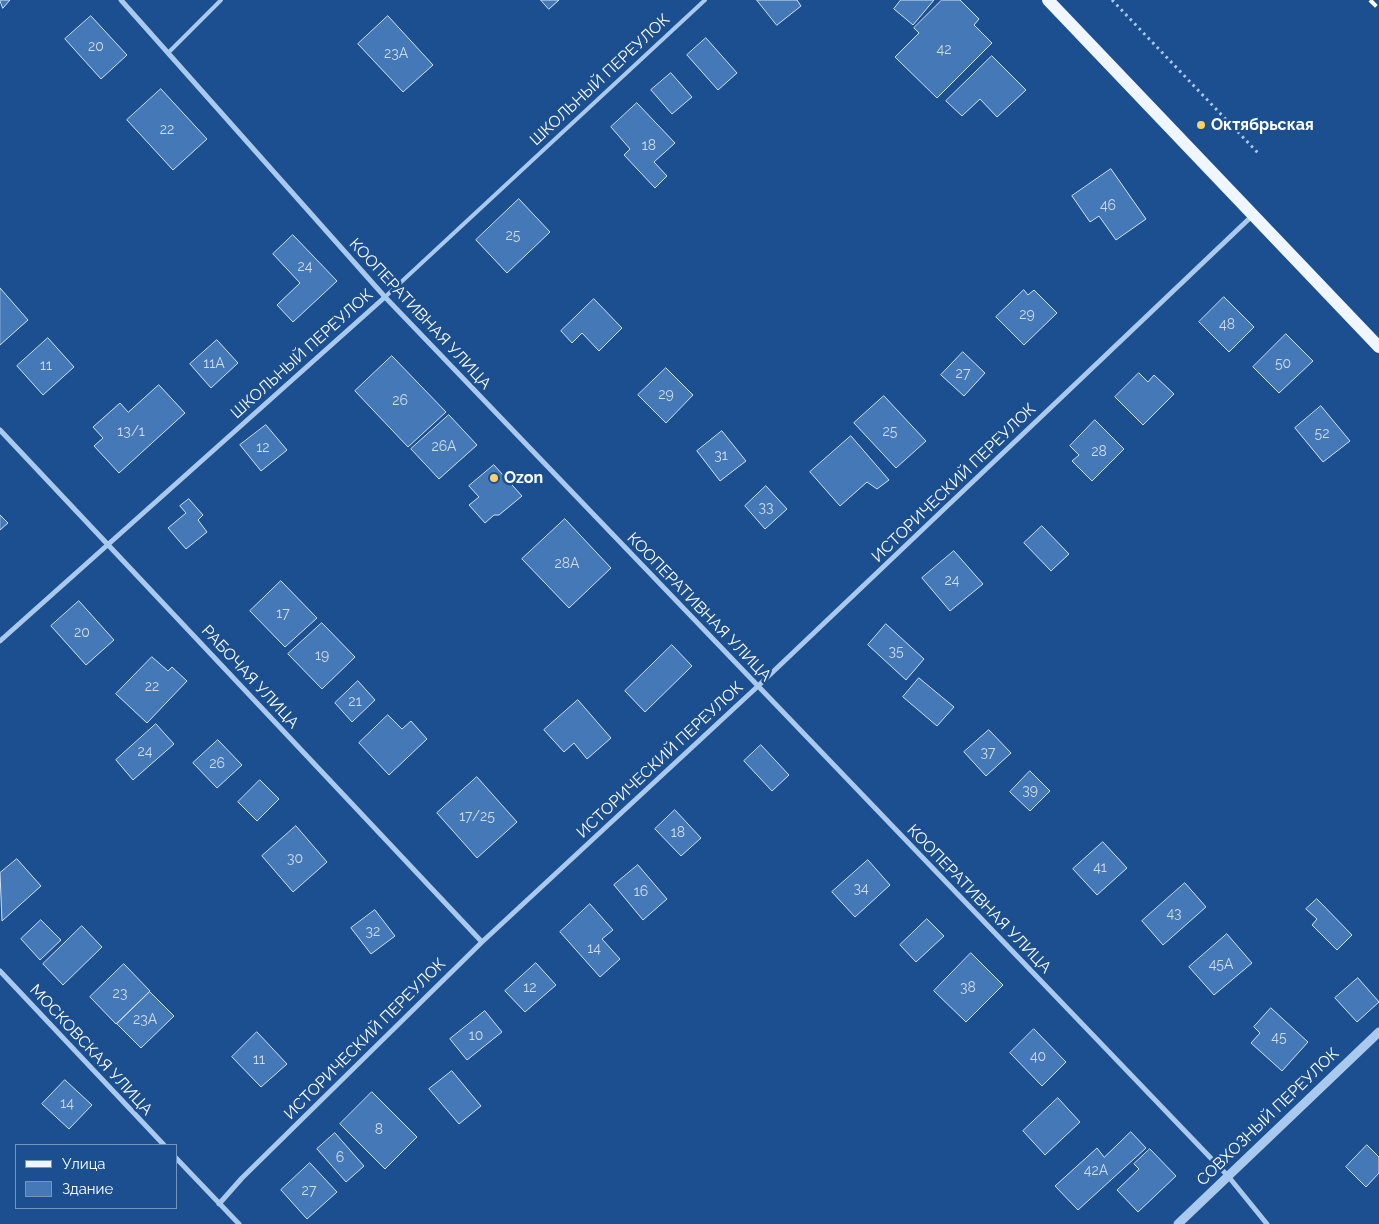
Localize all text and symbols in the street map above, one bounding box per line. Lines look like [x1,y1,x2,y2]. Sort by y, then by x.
street label: ШКОЛЬНЫЙ ПЕРЕУЛОК [526,10,674,150]
house number: 20 [88,39,104,55]
house number: 42 [937,42,951,58]
house number: 23А [384,46,408,62]
place label: Октябрьская [1211,115,1314,135]
marker: Октябрьская [1195,119,1207,131]
house number: 22 [160,122,174,138]
house number: 18 [642,138,656,154]
house number: 46 [1100,198,1116,214]
house number: 25 [506,228,520,244]
street label: КООПЕРАТИВНАЯ УЛИЦА [345,235,495,393]
house number: 24 [298,259,312,275]
street label: ШКОЛЬНЫЙ ПЕРЕУЛОК [227,285,377,423]
house number: 29 [1019,307,1035,323]
house number: 48 [1219,317,1235,333]
house number: 11А [203,356,225,372]
house number: 50 [1275,356,1291,372]
house number: 11 [40,358,52,374]
house number: 27 [956,366,970,382]
house number: 29 [658,387,674,403]
house number: 26 [392,393,408,409]
street label: ИСТОРИЧЕСКИЙ ПЕРЕУЛОК [868,400,1040,566]
house number: 13/1 [117,424,145,440]
house number: 25 [883,424,897,440]
house number: 52 [1315,426,1329,442]
house number: 26А [432,439,456,455]
house number: 12 [256,440,270,456]
house number: 28 [1091,444,1107,460]
house number: 31 [714,448,728,464]
place label: Ozon [504,468,543,488]
marker: Ozon [488,472,500,484]
house number: 33 [759,500,773,516]
street label: КООПЕРАТИВНАЯ УЛИЦА [623,529,775,685]
house number: 28А [555,556,579,572]
house number: 24 [945,573,959,589]
house number: 17 [276,606,290,622]
street label: РАБОЧАЯ УЛИЦА [197,621,303,733]
house number: 20 [74,625,90,641]
house number: 35 [888,644,904,660]
house number: 19 [315,648,329,664]
street label: ИСТОРИЧЕСКИЙ ПЕРЕУЛОК [573,678,747,842]
house number: 22 [145,679,159,695]
house number: 21 [348,694,362,710]
house number: 24 [138,744,152,760]
house number: 37 [981,745,995,761]
house number: 26 [209,756,225,772]
house number: 39 [1022,783,1038,799]
house number: 17/25 [459,809,495,825]
street label: КООПЕРАТИВНАЯ УЛИЦА [903,821,1055,977]
house number: 18 [671,825,685,841]
house number: 30 [287,851,303,867]
house number: 41 [1093,860,1107,876]
house number: 34 [853,881,869,897]
house number: 16 [634,884,648,900]
house number: 43 [1166,906,1182,922]
house number: 32 [366,924,380,940]
house number: 14 [587,941,601,957]
street label: ИСТОРИЧЕСКИЙ ПЕРЕУЛОК [280,954,450,1124]
house number: 45А [1209,957,1233,973]
house number: 12 [523,980,537,996]
house number: 38 [960,980,976,996]
street label: МОСКОВСКАЯ УЛИЦА [25,981,157,1119]
house number: 23 [113,986,127,1002]
house number: 23А [133,1012,157,1028]
house number: 10 [469,1028,483,1044]
house number: 45 [1271,1030,1287,1046]
street label: СОВХОЗНЫЙ ПЕРЕУЛОК [1193,1044,1343,1190]
house number: 40 [1030,1049,1046,1065]
house number: 11 [253,1052,265,1068]
house number: 14 [60,1096,74,1112]
house number: 8 [375,1122,383,1138]
legend [15,1144,178,1209]
house number: 6 [336,1150,344,1166]
text: Улица [62,1155,106,1173]
house number: 42А [1084,1163,1108,1179]
text: Здание [62,1180,113,1198]
house number: 27 [302,1183,316,1199]

